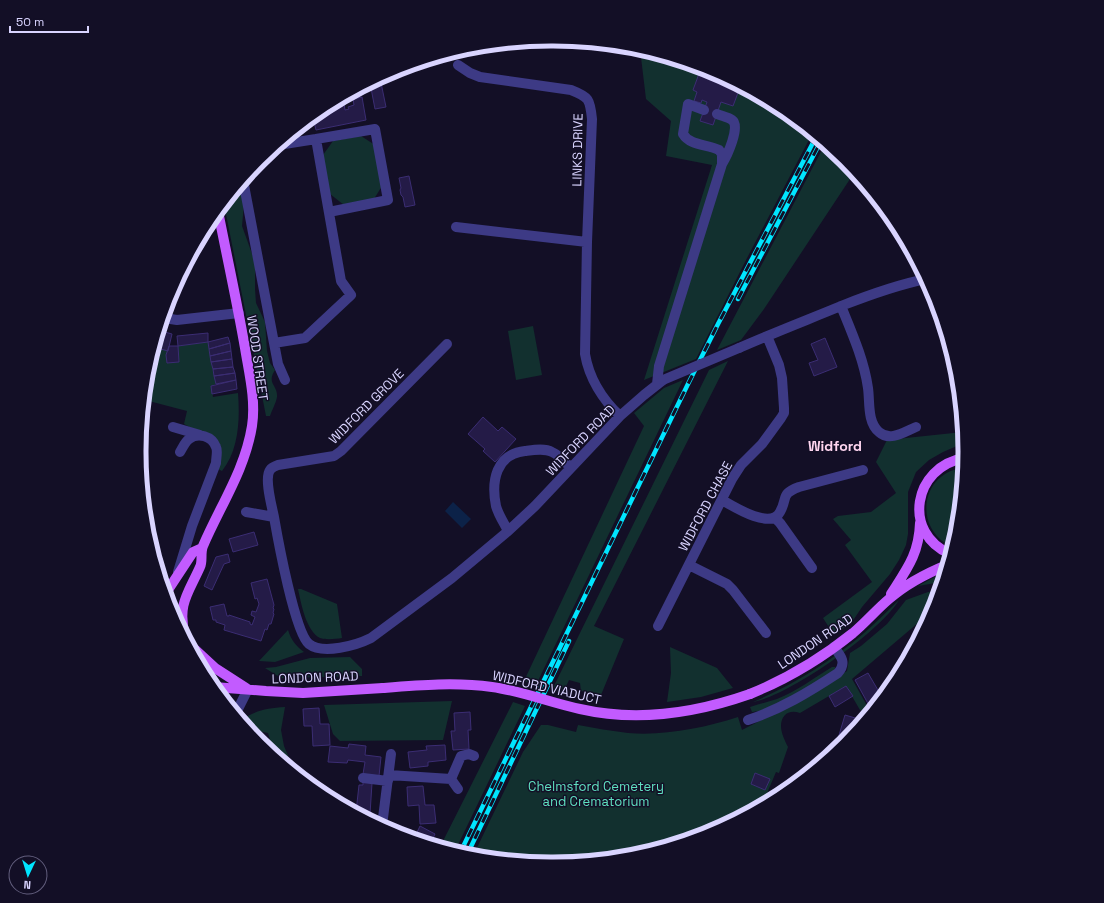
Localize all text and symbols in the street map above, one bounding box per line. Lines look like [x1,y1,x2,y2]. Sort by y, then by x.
scale bar [10,8,88,34]
text: 50 m [16,14,44,30]
street label: LINKS DRIVE [568,113,587,187]
street label: WOOD STREET [243,314,272,402]
street label: WIDFORD GROVE [325,365,408,448]
street label: WIDFORD ROAD [542,401,619,480]
district label: Widford [808,437,862,455]
street label: WIDFORD CHASE [675,458,736,554]
street label: LONDON ROAD [774,610,856,673]
street label: LONDON ROAD [271,667,359,688]
street label: WIDFORD VIADUCT [491,667,603,708]
park label: Chelmsford Cemetery and Crematorium [528,778,664,810]
north arrow [8,855,48,895]
text: N [23,878,31,892]

